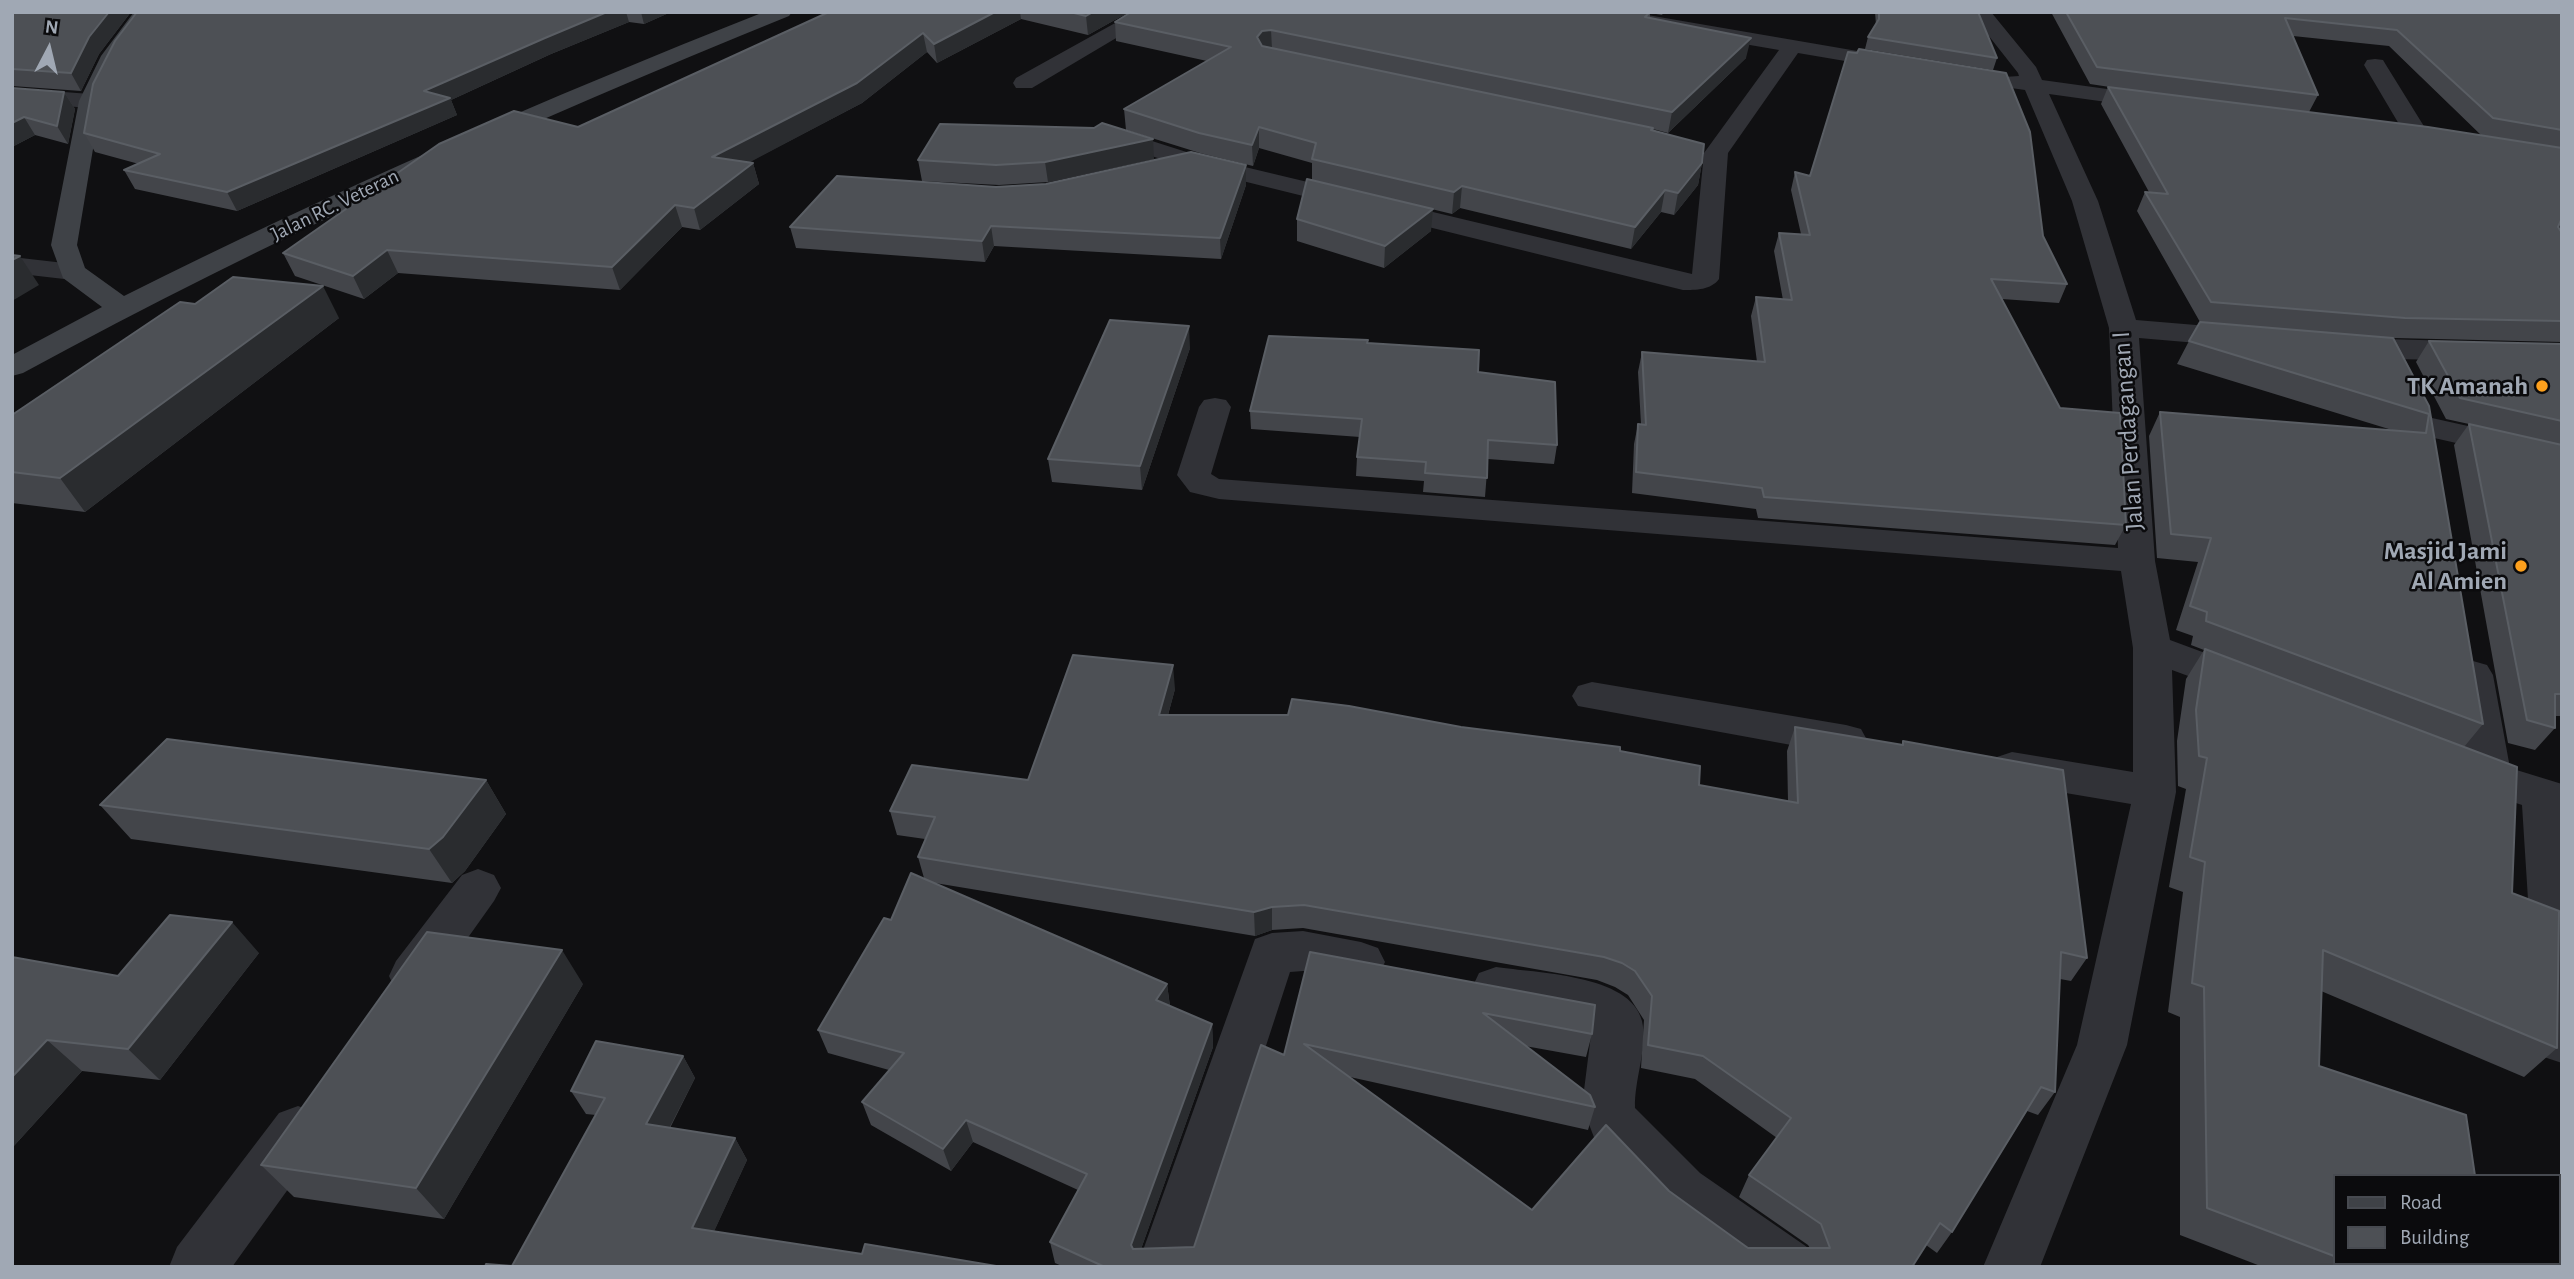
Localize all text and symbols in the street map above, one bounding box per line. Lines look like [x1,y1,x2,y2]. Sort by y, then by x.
north arrow [14,14,84,84]
text: N [44,17,59,38]
street label: Jalan RC. Veteran [267,163,403,247]
street label: Jalan Perdagangan I [2105,330,2151,532]
place label: TK Amanah [2407,370,2528,402]
marker: TK Amanah [2534,378,2550,394]
place label: Masjid Jami Al Amien [2384,535,2507,596]
marker: Masjid Jami Al Amien [2513,558,2529,574]
legend [2332,1174,2560,1265]
text: Road [2400,1192,2442,1213]
text: Building [2400,1227,2469,1248]

